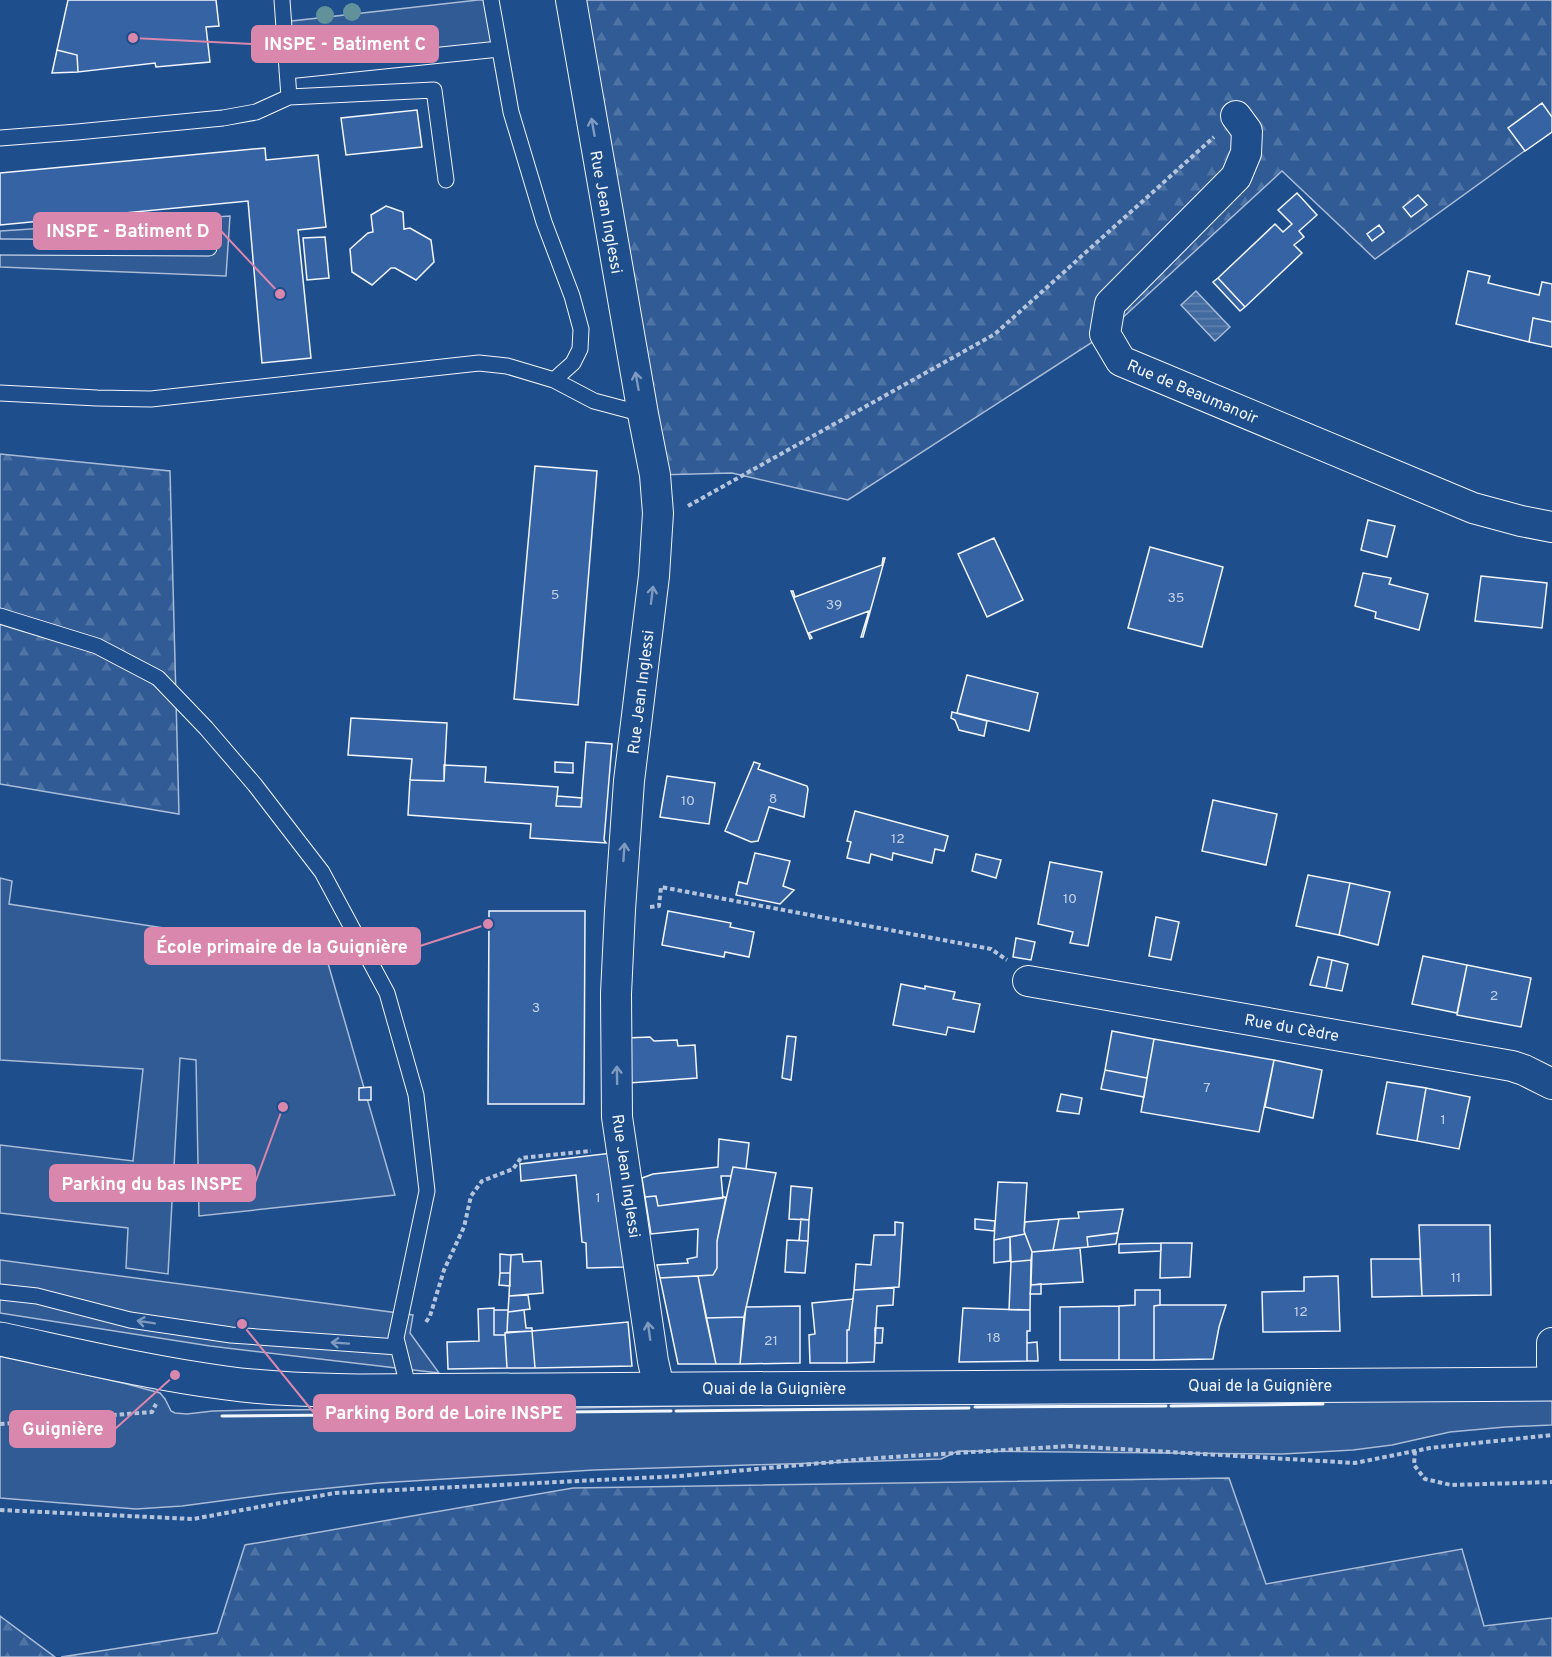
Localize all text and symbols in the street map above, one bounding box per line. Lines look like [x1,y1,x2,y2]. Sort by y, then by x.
callout: INSPE - Batiment C [252,26,438,62]
text: INSPE - Batiment C [264,34,426,57]
one-way arrow [587,118,598,138]
street label: Rue Jean Inglessi [584,149,626,276]
callout: INSPE - Batiment D [34,213,221,249]
text: INSPE - Batiment D [46,221,210,244]
street label: Rue de Beaumanoir [1124,356,1261,429]
one-way arrow [631,372,642,392]
one-way arrow [646,586,657,606]
house number: 5 [551,587,559,604]
house number: 35 [1167,590,1185,607]
house number: 39 [826,597,842,614]
street label: Rue Jean Inglessi [624,629,660,755]
house number: 8 [769,791,777,808]
house number: 10 [681,793,695,810]
house number: 12 [891,831,905,848]
one-way arrow [619,842,630,862]
house number: 10 [1063,891,1077,908]
callout: École primaire de la Guignière [145,928,420,964]
text: École primaire de la Guignière [156,935,408,960]
house number: 2 [1490,988,1498,1005]
house number: 3 [532,1000,540,1017]
street label: Rue du Cèdre [1243,1011,1341,1047]
one-way arrow [611,1066,622,1086]
house number: 7 [1203,1080,1211,1097]
house number: 1 [1440,1112,1446,1129]
street label: Rue Jean Inglessi [606,1113,644,1239]
callout: Parking du bas INSPE [50,1165,255,1201]
text: Parking du bas INSPE [62,1174,242,1197]
house number: 1 [595,1190,601,1207]
house number: 11 [1451,1270,1461,1287]
house number: 12 [1294,1304,1308,1321]
one-way arrow [137,1317,156,1328]
one-way arrow [644,1321,655,1341]
house number: 18 [987,1330,1001,1347]
house number: 21 [764,1333,778,1350]
one-way arrow [330,1337,350,1348]
street label: Quai de la Guignière [1188,1377,1332,1397]
street label: Quai de la Guignière [702,1380,846,1400]
callout: Parking Bord de Loire INSPE [314,1395,575,1431]
text: Parking Bord de Loire INSPE [325,1403,563,1426]
callout: Guignière [10,1411,115,1447]
text: Guignière [22,1419,104,1442]

